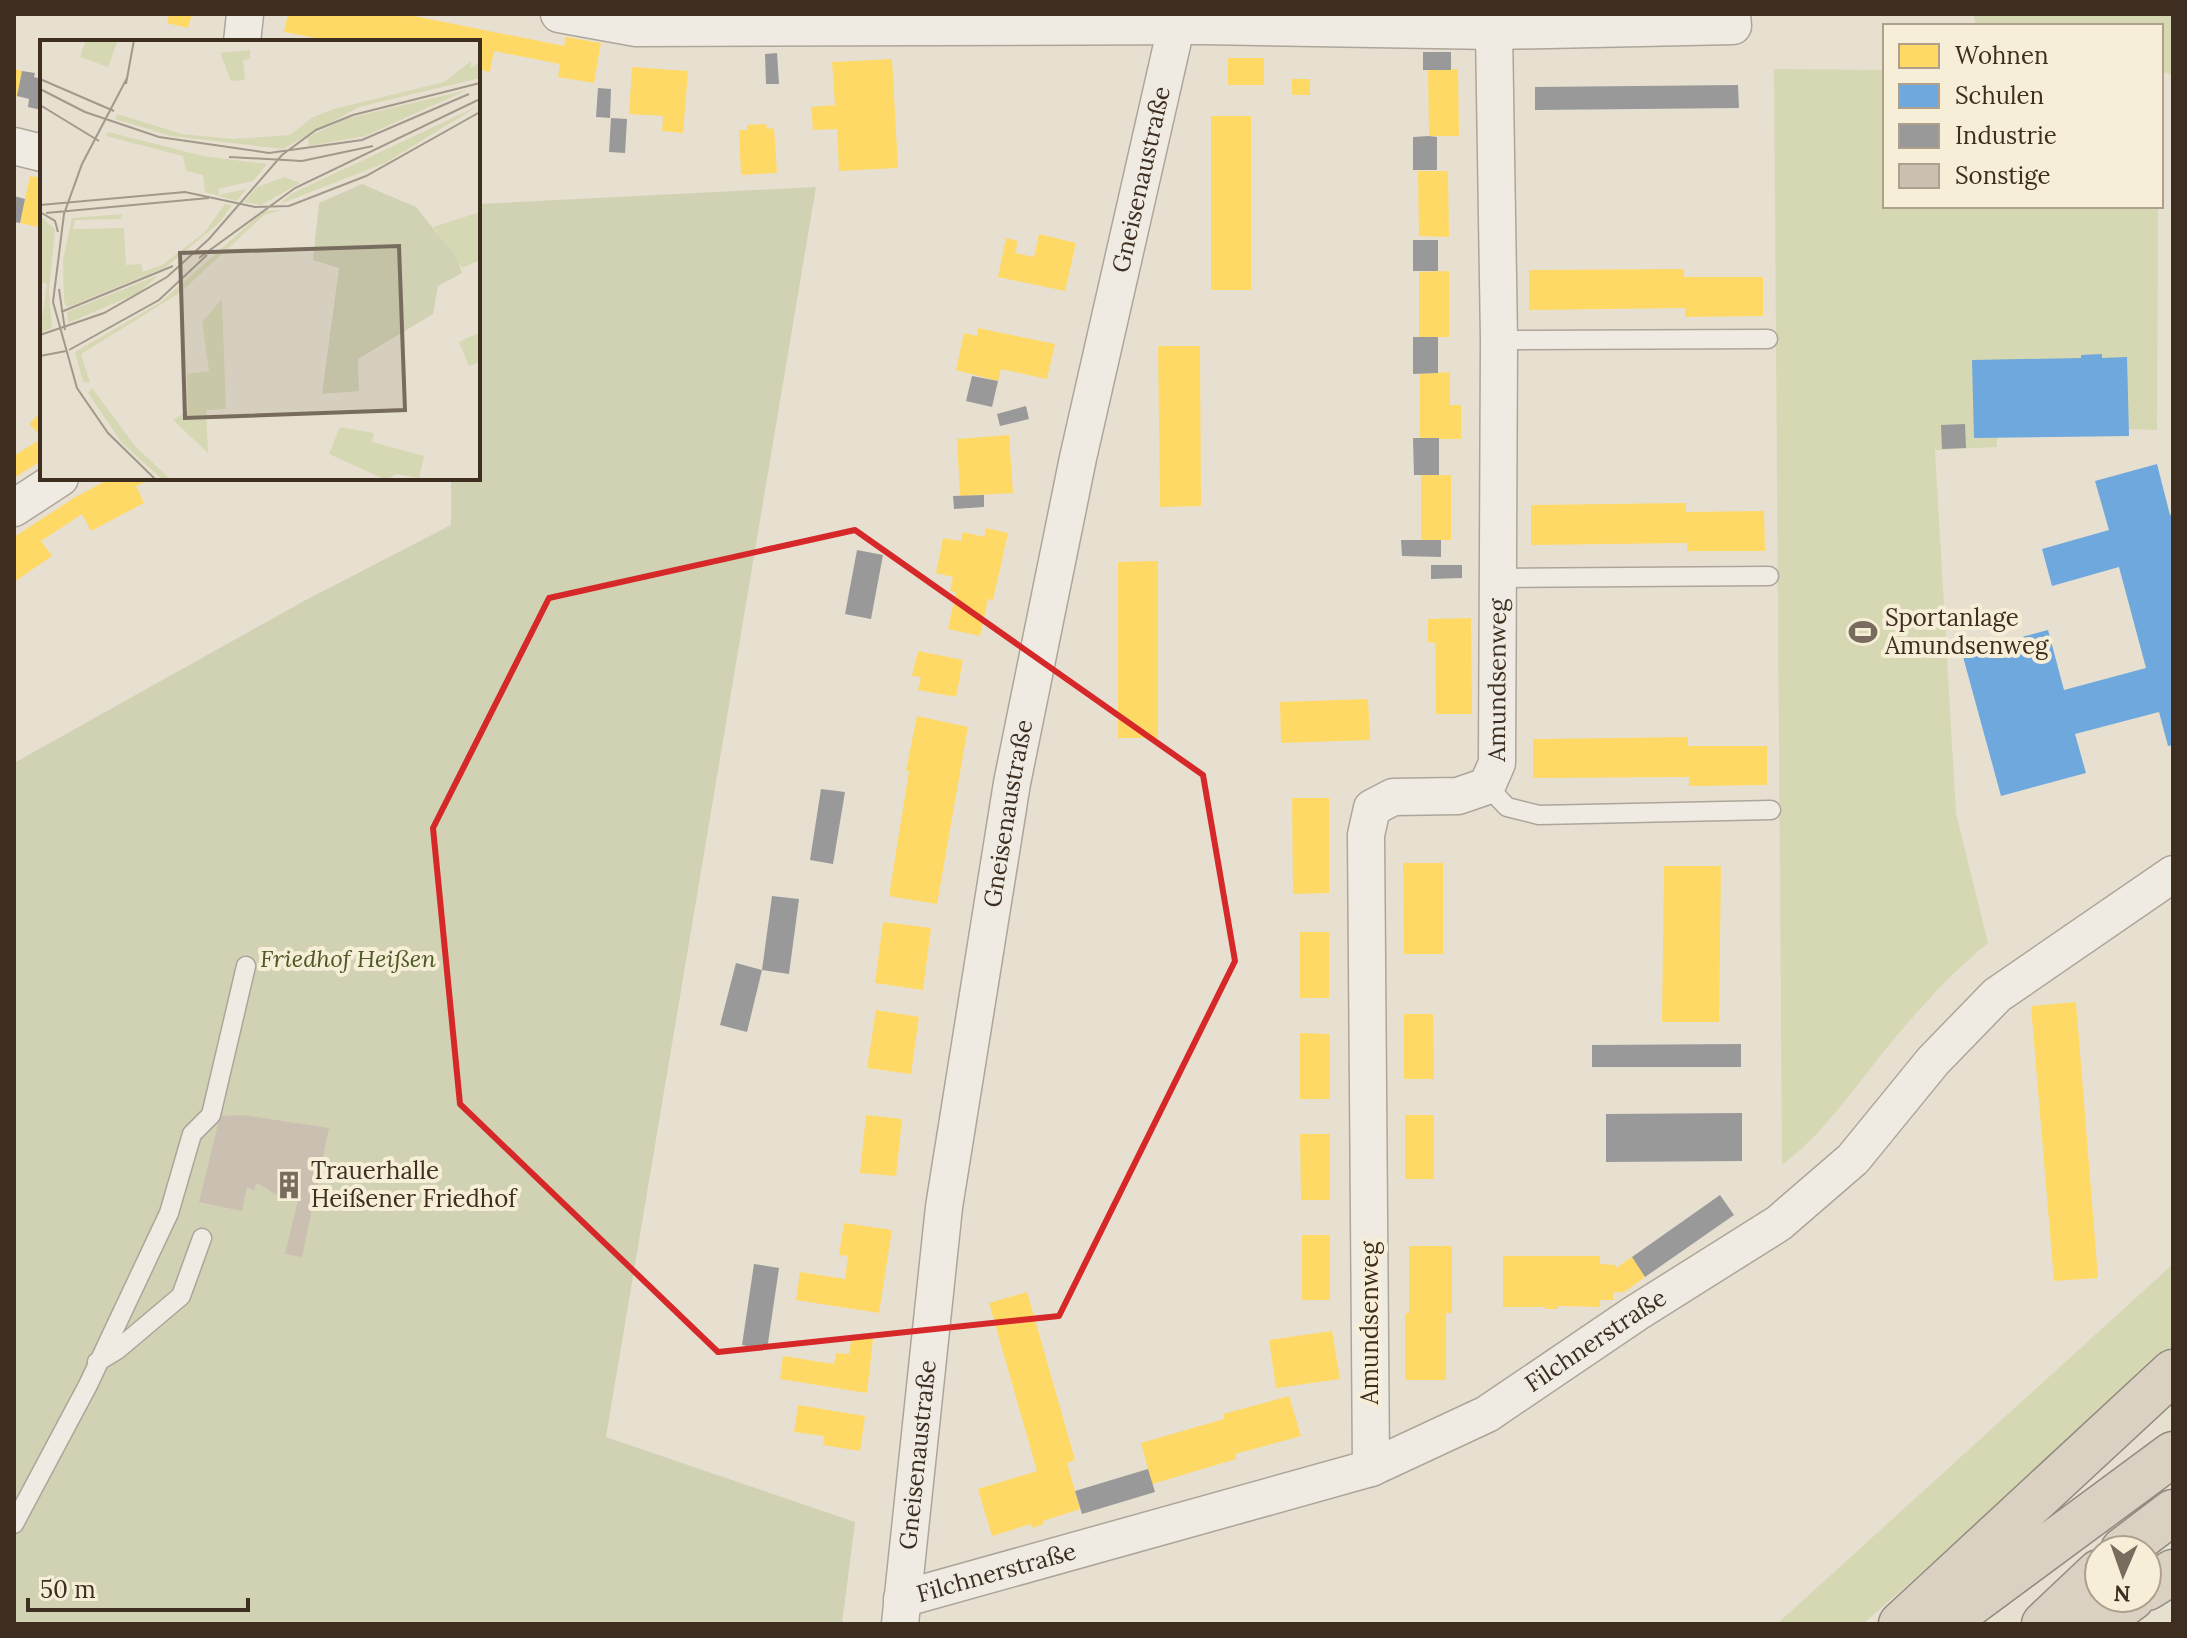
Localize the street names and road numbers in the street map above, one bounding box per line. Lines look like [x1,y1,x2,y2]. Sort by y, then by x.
street label: Gneisenaustraße [1105,83,1177,276]
street label: Amundsenweg [1481,598,1513,763]
street label: Gneisenaustraße [976,717,1040,910]
street label: Amundsenweg [1354,1241,1385,1406]
street label: Filchnerstraße [1519,1282,1672,1399]
street label: Gneisenaustraße [892,1359,943,1551]
street label: Filchnerstraße [913,1535,1079,1609]

